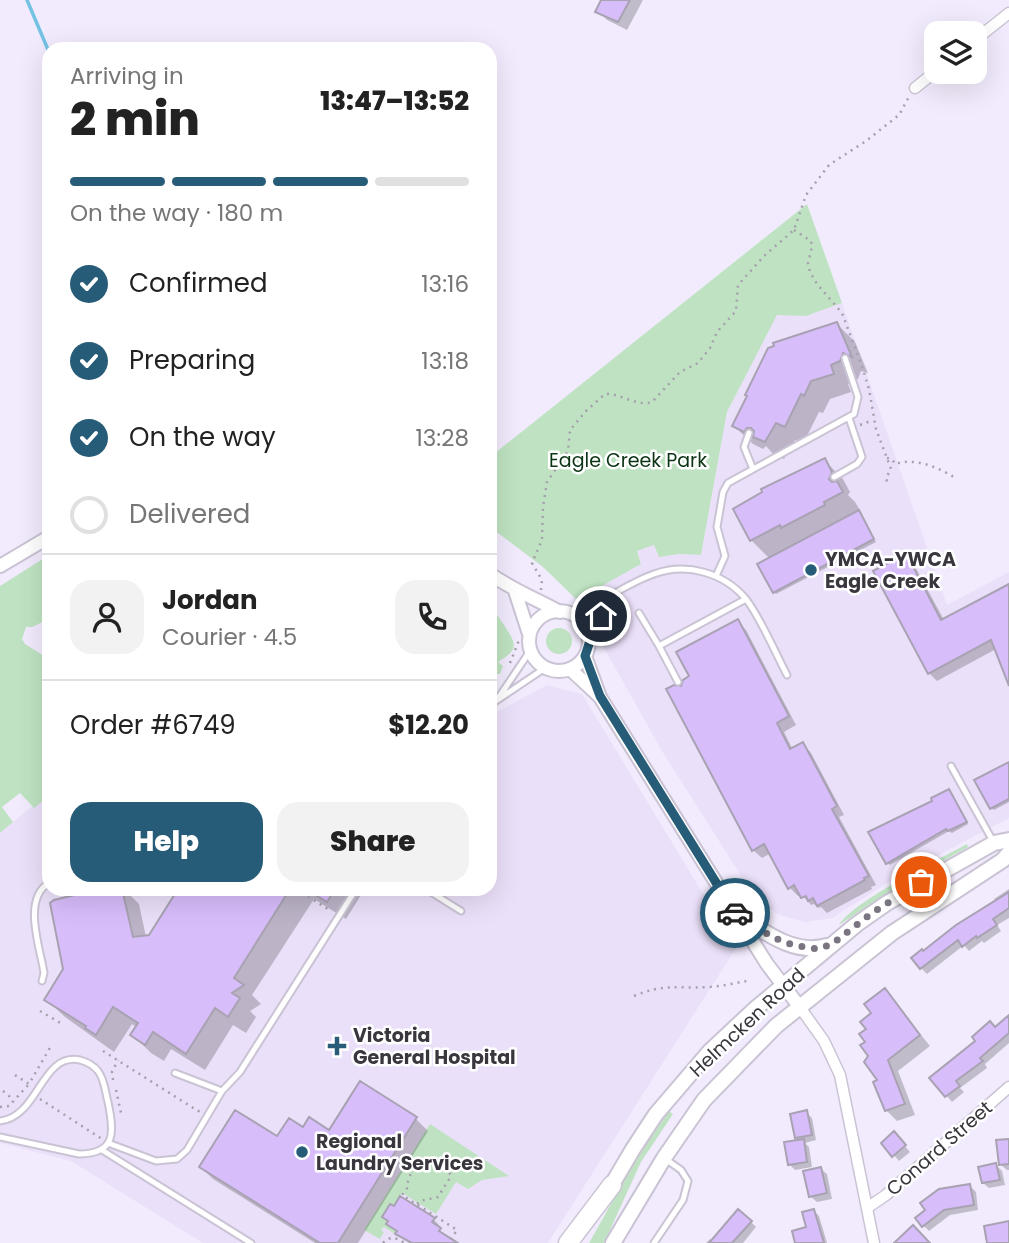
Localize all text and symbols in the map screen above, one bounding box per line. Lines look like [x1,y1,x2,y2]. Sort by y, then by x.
map controls [924,21,987,84]
button: layers [924,21,987,84]
text: Arriving in [70,60,184,92]
text: 13:47–13:52 [320,83,469,119]
text: 2 min [70,87,200,151]
text: On the way · 180 m [70,197,283,229]
icon: check [70,265,108,303]
text: Confirmed [129,265,267,301]
text: 13:16 [421,268,469,300]
icon: check [70,342,108,380]
text: Preparing [129,342,255,378]
text: 13:18 [421,345,469,377]
icon: check [70,419,108,457]
text: On the way [129,419,276,455]
text: 13:28 [415,422,469,454]
park label: Eagle Creek Park [549,447,707,474]
text: Delivered [129,496,250,532]
place label: YMCA-YWCA Eagle Creek [825,546,956,595]
marker: YMCA-YWCA Eagle Creek [803,562,819,578]
button: person [70,580,144,654]
button: phone [395,580,469,654]
text: Jordan [162,582,258,618]
pin [571,586,631,646]
icon: home [582,597,620,635]
text: Courier · 4.5 [162,621,297,653]
text: Order #6749 [70,707,236,743]
text: $12.20 [388,707,469,743]
button: Help [70,802,263,882]
button: Share [277,802,469,882]
pin [891,852,951,912]
icon: bag [902,863,940,901]
courier [700,878,770,948]
icon: car [716,894,754,932]
street label: Helmcken Road [684,962,811,1083]
place label: Victoria General Hospital [353,1022,516,1071]
marker: Victoria General Hospital [327,1036,347,1056]
street label: Conard Street [880,1095,998,1202]
place label: Regional Laundry Services [316,1128,483,1177]
marker: Regional Laundry Services [294,1144,310,1160]

